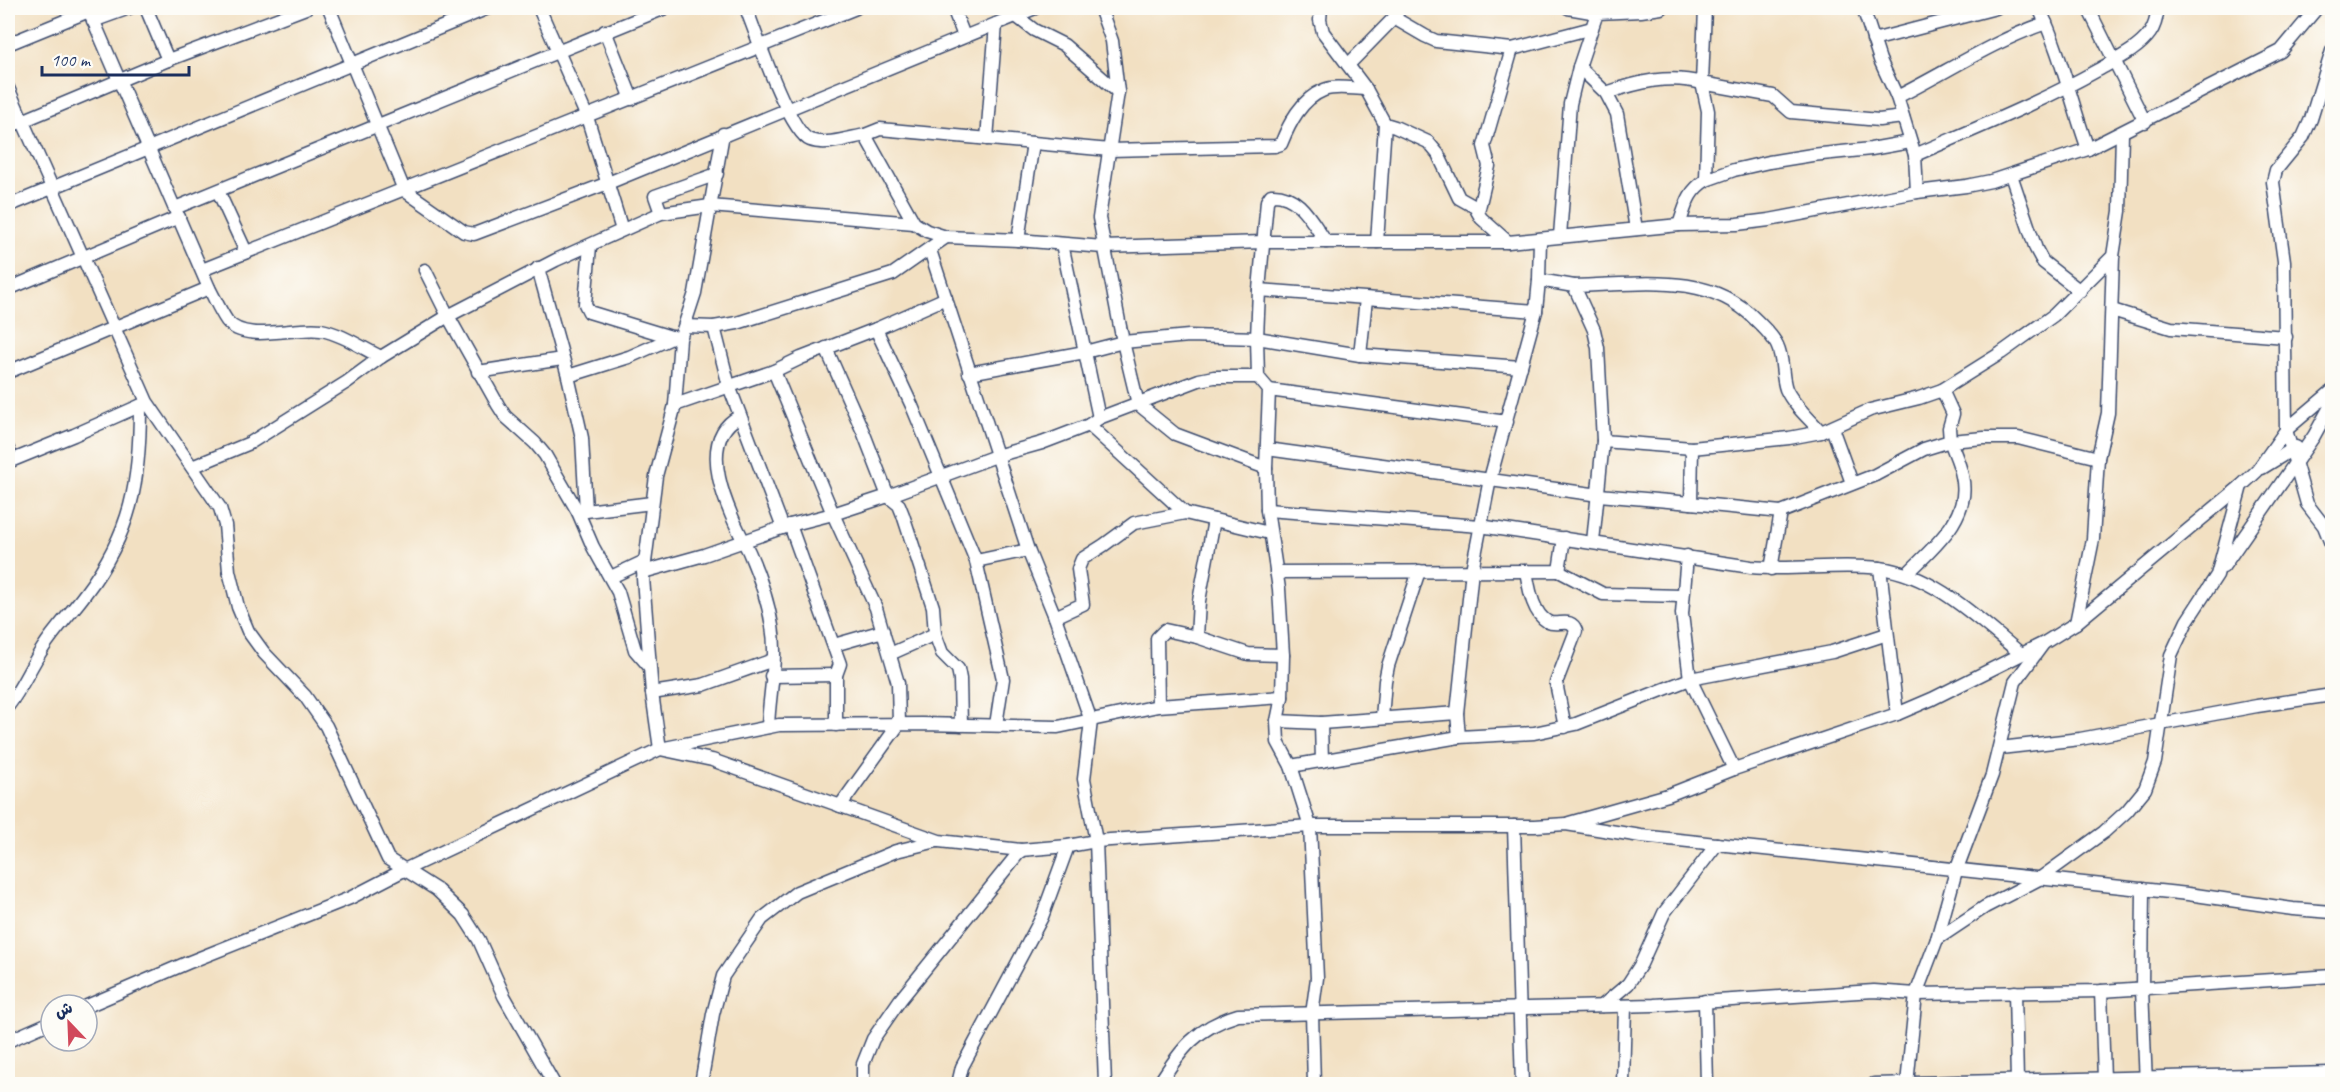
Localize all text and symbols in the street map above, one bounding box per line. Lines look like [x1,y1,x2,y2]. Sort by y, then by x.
scale bar [42,39,189,77]
text: 100 m [51,49,92,71]
north arrow [39,993,99,1053]
text: ش [52,997,76,1023]

